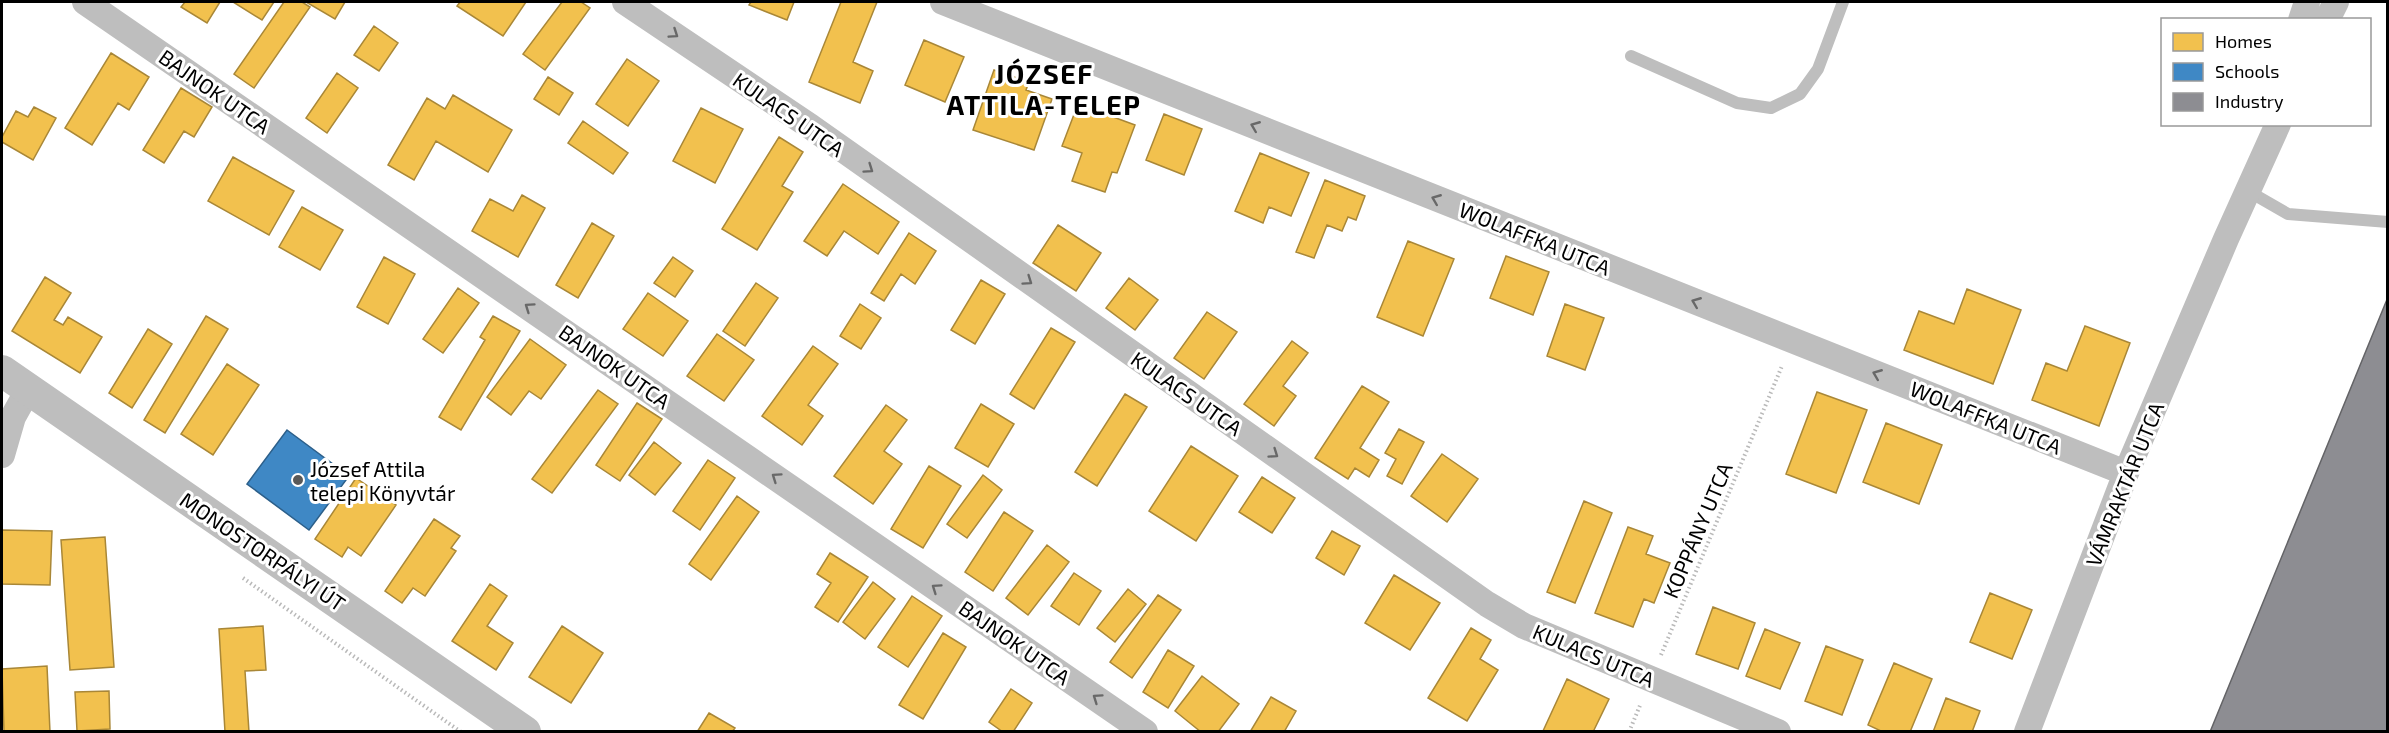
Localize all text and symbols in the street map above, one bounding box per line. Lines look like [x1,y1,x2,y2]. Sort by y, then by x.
legend [2161,18,2371,126]
one-way arrow [667,27,678,38]
text: Homes [2215,30,2272,52]
street label: BAJNOK UTCA [155,44,275,138]
district label: JÓZSEF ATTILA-TELEP [947,57,1141,120]
text: Schools [2215,60,2279,82]
street label: KULACS UTCA [729,67,849,161]
text: Industry [2215,90,2284,112]
one-way arrow [1250,121,1261,134]
one-way arrow [862,161,873,172]
one-way arrow [1432,193,1442,206]
street label: WOLAFFKA UTCA [1456,196,1614,280]
one-way arrow [1022,274,1033,285]
one-way arrow [1691,297,1702,309]
one-way arrow [524,303,535,314]
street label: BAJNOK UTCA [555,319,675,413]
street label: KULACS UTCA [1127,346,1247,440]
one-way arrow [1872,369,1883,381]
street label: WOLAFFKA UTCA [1907,375,2065,459]
street label: VÁMRAKTÁR UTCA [2080,398,2168,570]
one-way arrow [1267,447,1278,458]
place label: József Attila telepi Könyvtár [310,456,456,505]
street label: KOPPÁNY UTCA [1657,458,1737,602]
marker: József Attila telepi Könyvtár [291,473,305,487]
one-way arrow [771,473,782,484]
street label: MONOSTORPÁLYI ÚT [176,486,350,616]
one-way arrow [932,584,943,595]
street label: BAJNOK UTCA [955,595,1075,689]
street label: KULACS UTCA [1529,618,1659,692]
one-way arrow [1092,694,1103,705]

